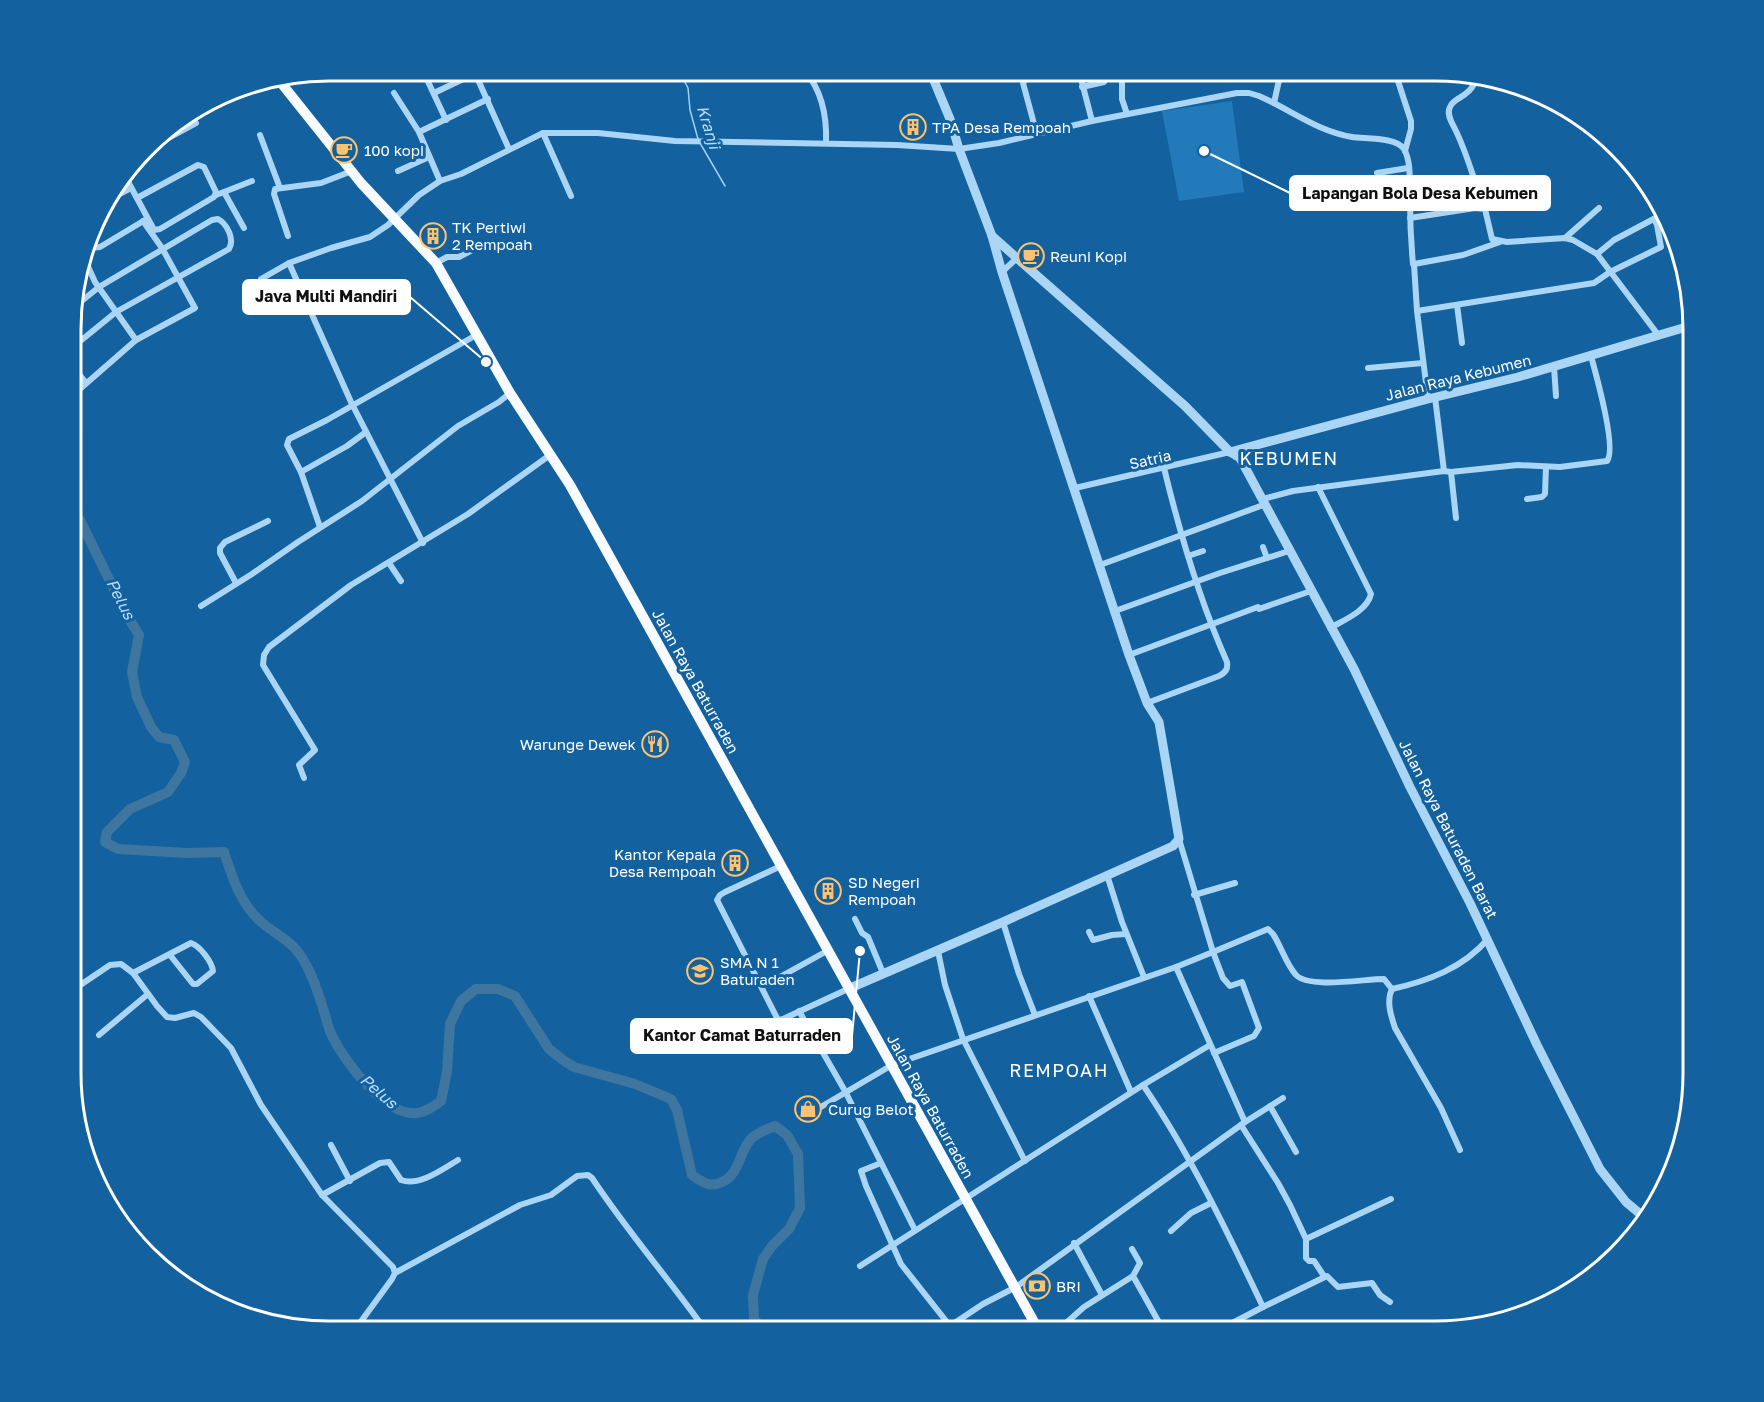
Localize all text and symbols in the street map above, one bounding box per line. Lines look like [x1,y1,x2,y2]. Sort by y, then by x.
water label: Kranji [693,103,726,153]
building icon: TPA Desa Rempoah [898,112,928,142]
place label: TPA Desa Rempoah [932,118,1071,136]
cafe icon: 100 kopi [329,135,359,165]
place label: 100 kopi [364,141,424,159]
callout: Lapangan Bola Desa Kebumen [1290,176,1550,210]
text: Lapangan Bola Desa Kebumen [1302,183,1538,203]
place label: TK Pertiwi 2 Rempoah [452,218,532,253]
building icon: TK Pertiwi 2 Rempoah [418,221,448,251]
cafe icon: Reuni Kopi [1016,241,1046,271]
place label: Reuni Kopi [1050,247,1127,265]
callout: Java Multi Mandiri [243,280,410,314]
text: Java Multi Mandiri [255,286,397,306]
street label: Jalan Raya Kebumen [1383,350,1533,404]
street label: Satria [1127,445,1173,473]
district label: KEBUMEN [1239,447,1339,469]
water label: Pelus [102,575,140,624]
street label: Jalan Raya Baturraden [649,606,743,756]
restaurant icon: Warunge Dewek [640,729,670,759]
place label: Warunge Dewek [520,735,637,753]
street label: Jalan Raya Baturaden Barat [1396,736,1502,922]
place label: Kantor Kepala Desa Rempoah [609,845,716,880]
building icon: Kantor Kepala Desa Rempoah [720,848,750,878]
place label: SD Negeri Rempoah [848,873,920,908]
building icon: SD Negeri Rempoah [813,876,843,906]
place label: SMA N 1 Baturaden [720,953,795,988]
school or university icon: SMA N 1 Baturaden [685,956,715,986]
callout: Kantor Camat Baturraden [631,1019,852,1053]
text: Kantor Camat Baturraden [643,1025,841,1045]
street label: Jalan Raya Baturraden [884,1031,978,1181]
district label: REMPOAH [1009,1059,1109,1081]
water label: Pelus [356,1069,403,1114]
shop icon: Curug Belot [793,1094,823,1124]
place label: Curug Belot [828,1100,914,1118]
bank icon: BRI [1022,1271,1052,1301]
place label: BRI [1056,1277,1081,1295]

